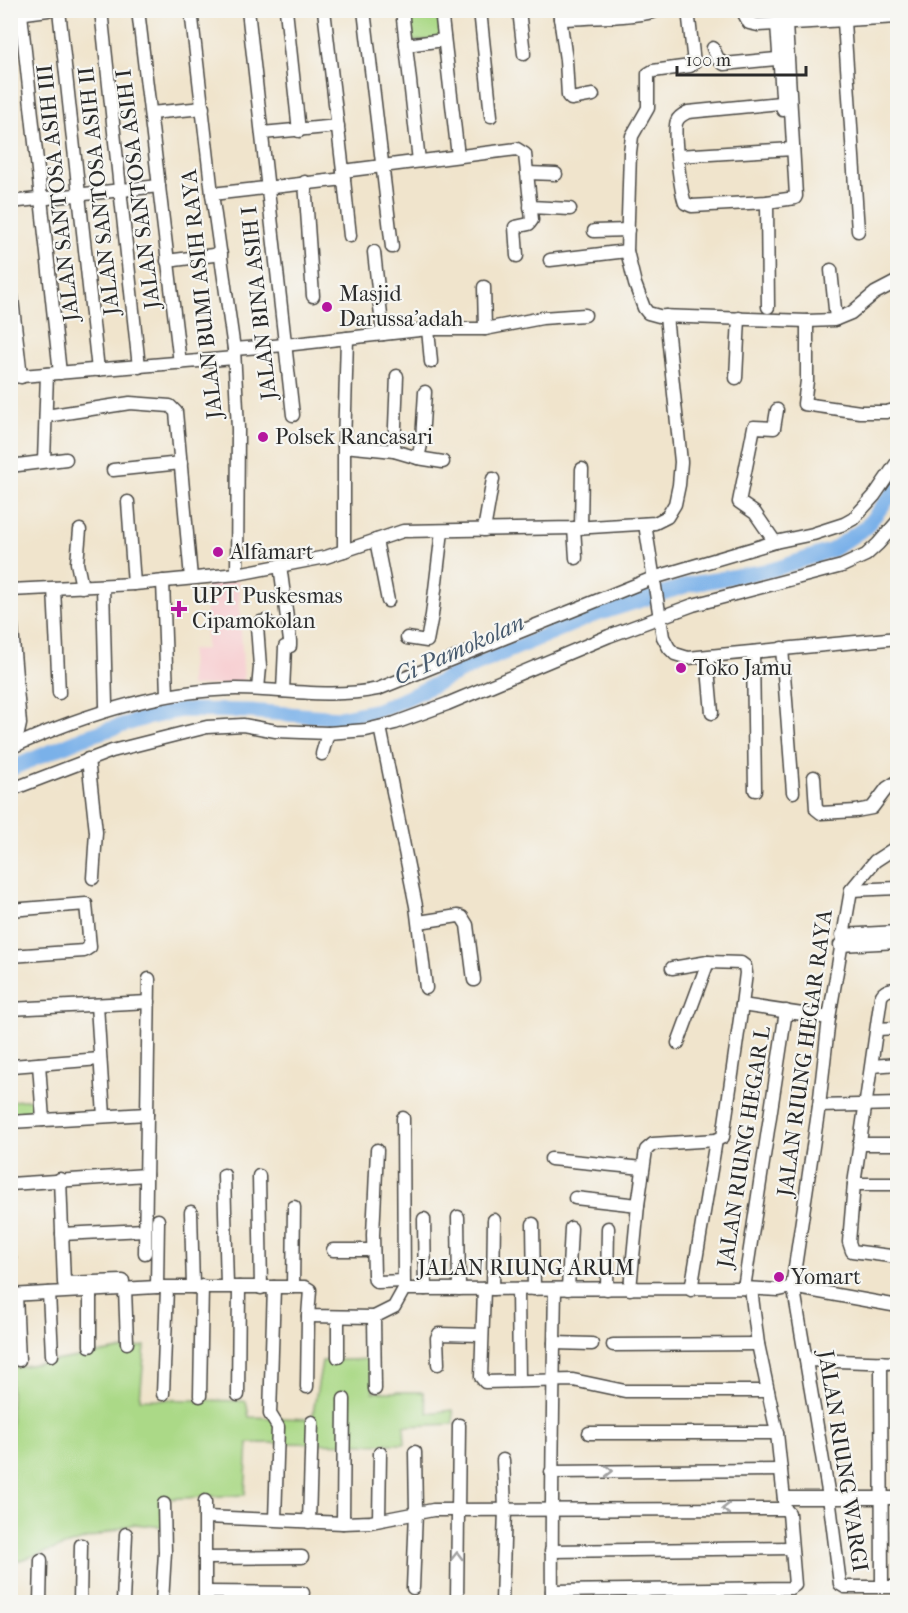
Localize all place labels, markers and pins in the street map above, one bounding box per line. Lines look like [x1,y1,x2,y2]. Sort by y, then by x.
place label: Masjid Darussa'adah [339,281,464,332]
marker: Masjid Darussa'adah [320,300,334,314]
place label: Polsek Rancasari [275,424,433,450]
marker: Polsek Rancasari [256,430,270,444]
place label: Alfamart [229,539,314,565]
marker: Alfamart [211,545,225,559]
place label: UPT Puskesmas Cipamokolan [192,583,343,634]
marker: UPT Puskesmas Cipamokolan [170,600,188,618]
place label: Toko Jamu [693,655,793,681]
marker: Toko Jamu [674,661,688,675]
place label: Yomart [790,1264,861,1290]
marker: Yomart [772,1270,786,1284]

